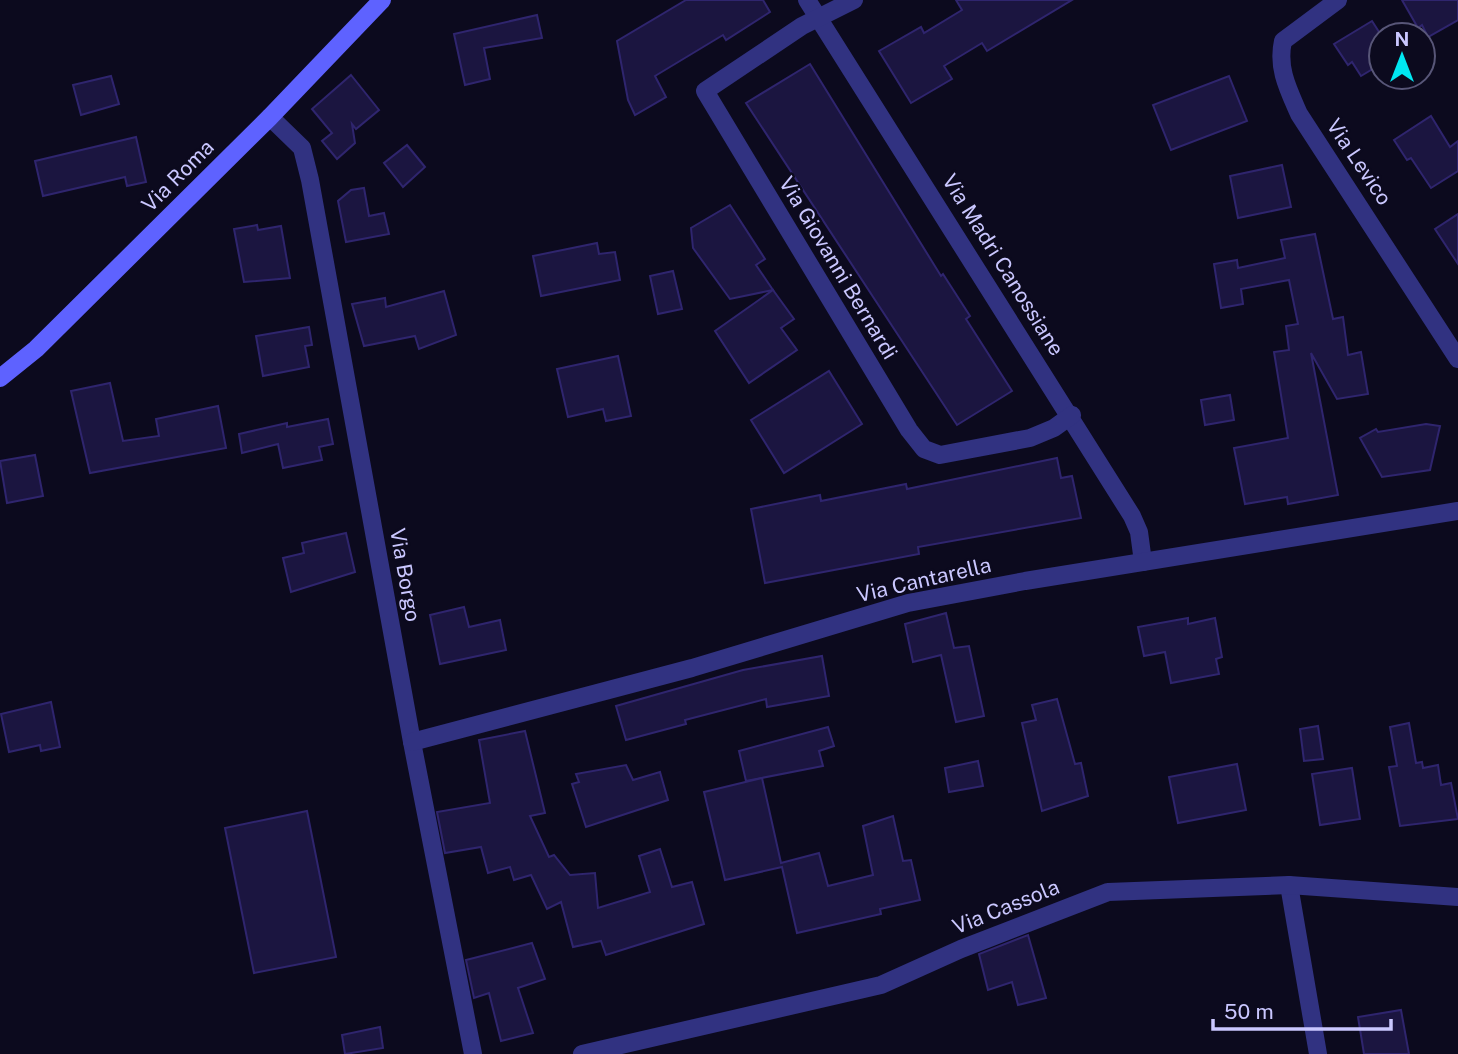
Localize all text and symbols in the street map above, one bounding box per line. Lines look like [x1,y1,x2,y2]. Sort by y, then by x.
north arrow [1367,21,1437,91]
text: N [1395,28,1409,50]
street label: Via Levico [1322,114,1397,210]
street label: Via Roma [136,134,219,217]
street label: Via Madri Canossiane [937,169,1069,360]
street label: Via Giovanni Bernardi [774,172,903,364]
street label: Via Borgo [385,526,426,624]
street label: Via Cantarella [854,552,994,607]
street label: Via Cassola [949,874,1063,939]
scale bar [1213,988,1392,1032]
text: 50 m [1224,999,1274,1024]

